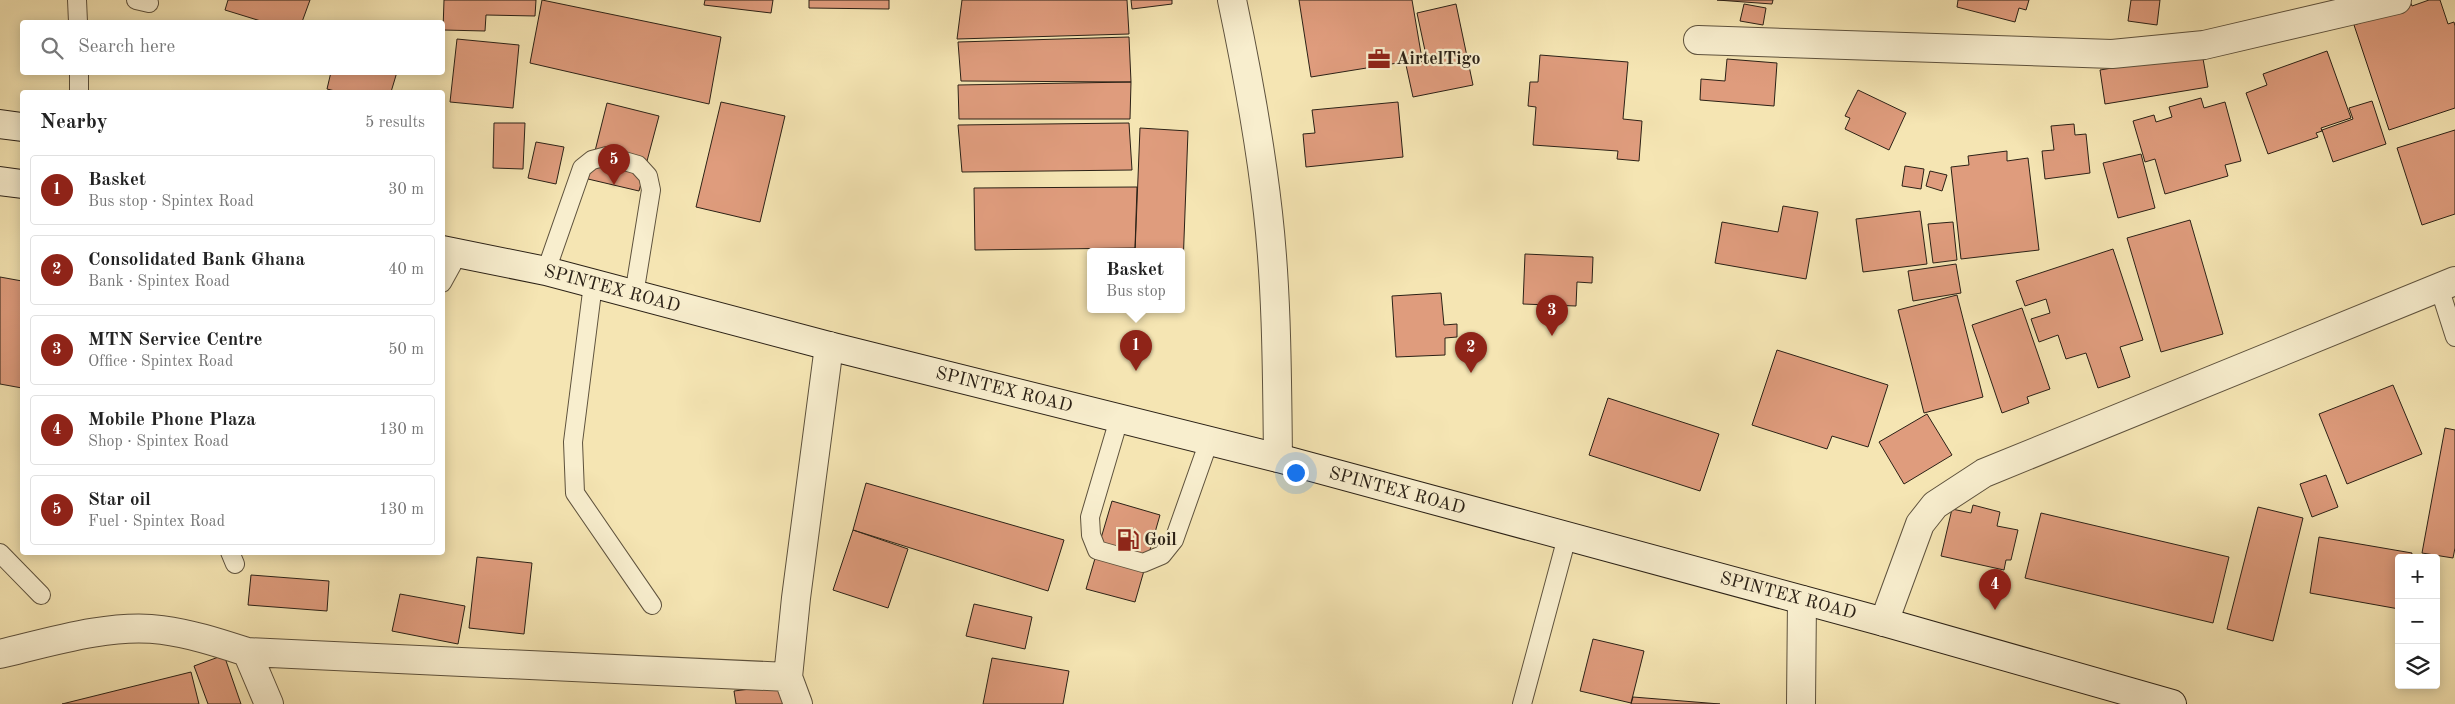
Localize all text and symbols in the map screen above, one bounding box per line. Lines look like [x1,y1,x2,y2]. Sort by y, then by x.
search box [20,20,445,75]
icon: search [38,34,66,62]
text: Search here [78,38,175,57]
office icon: AirtelTigo [1366,46,1392,72]
place label: AirtelTigo [1396,50,1481,68]
text: Nearby [40,112,108,133]
text: 5 results [365,115,425,131]
pin: 5 [598,144,630,185]
text: Basket [88,171,146,190]
text: 1 [52,182,62,198]
text: 30 m [388,182,424,198]
text: Bus stop · Spintex Road [88,194,254,210]
popup [1087,248,1185,313]
text: Consolidated Bank Ghana [88,251,305,270]
text: Basket [1106,261,1164,280]
text: 2 [52,262,62,278]
text: 40 m [388,262,424,278]
street label: SPINTEX ROAD [542,262,682,316]
text: Bank · Spintex Road [88,274,230,290]
text: Bus stop [1106,284,1166,300]
pin: 3 [1536,295,1568,336]
pin: 1 [1120,330,1152,371]
text: MTN Service Centre [88,331,262,350]
pin: 2 [1455,332,1487,373]
text: 3 [52,342,62,358]
text: 50 m [388,342,424,358]
text: Office · Spintex Road [88,354,233,370]
street label: SPINTEX ROAD [934,364,1074,416]
text: Mobile Phone Plaza [88,411,256,430]
text: 4 [52,422,62,438]
text: 130 m [379,422,424,438]
text: Shop · Spintex Road [88,434,229,450]
your location [1283,460,1309,486]
street label: SPINTEX ROAD [1327,464,1467,518]
text: Star oil [88,491,151,510]
text: 5 [52,502,62,518]
text: 130 m [379,502,424,518]
text: Fuel · Spintex Road [88,514,225,530]
fuel station icon: Goil [1115,527,1141,553]
place label: Goil [1144,531,1177,549]
map controls [2395,554,2440,689]
button: + [2395,554,2440,599]
street label: SPINTEX ROAD [1718,569,1858,623]
pin: 4 [1979,569,2011,610]
button: − [2395,599,2440,644]
button: layers [2395,644,2440,689]

